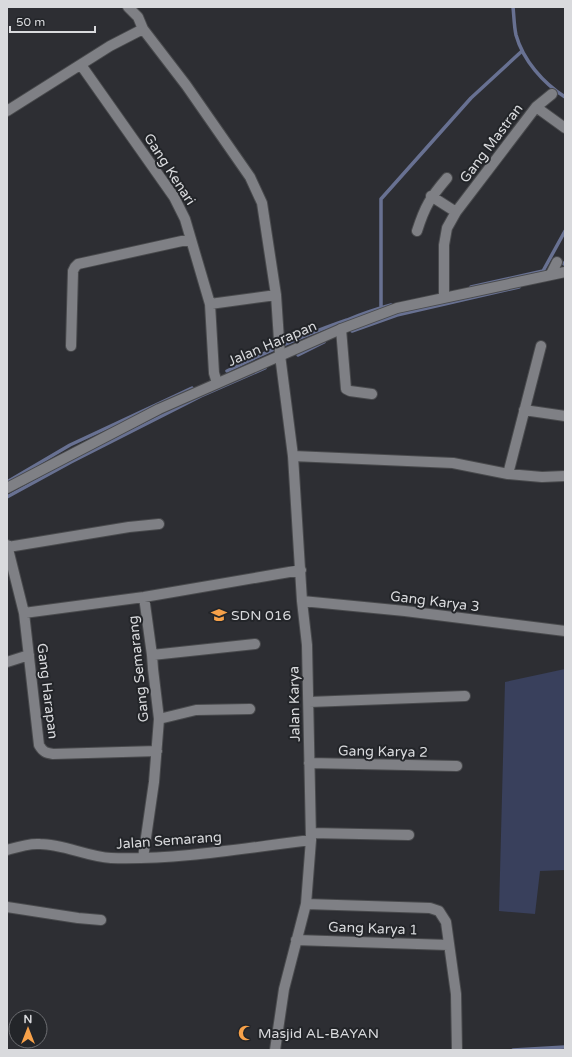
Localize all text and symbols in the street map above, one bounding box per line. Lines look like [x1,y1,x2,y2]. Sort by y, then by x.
scale bar [10,8,95,34]
text: 50 m [16,15,45,29]
street label: Gang Mastran [456,100,527,186]
street label: Gang Kenari [140,130,199,208]
street label: Jalan Harapan [225,317,319,370]
street label: Gang Karya 3 [389,588,481,615]
school or university icon: SDN 016 [210,606,228,624]
place label: SDN 016 [231,607,292,624]
street label: Gang Semarang [124,615,153,723]
street label: Gang Harapan [33,642,62,740]
street label: Jalan Karya [285,666,304,742]
street label: Gang Karya 2 [338,742,428,761]
street label: Jalan Semarang [116,828,222,853]
street label: Gang Karya 1 [328,918,418,939]
north arrow [8,1009,48,1049]
text: N [24,1013,32,1026]
mosque icon: Masjid AL-BAYAN [237,1024,255,1042]
place label: Masjid AL-BAYAN [258,1025,379,1042]

